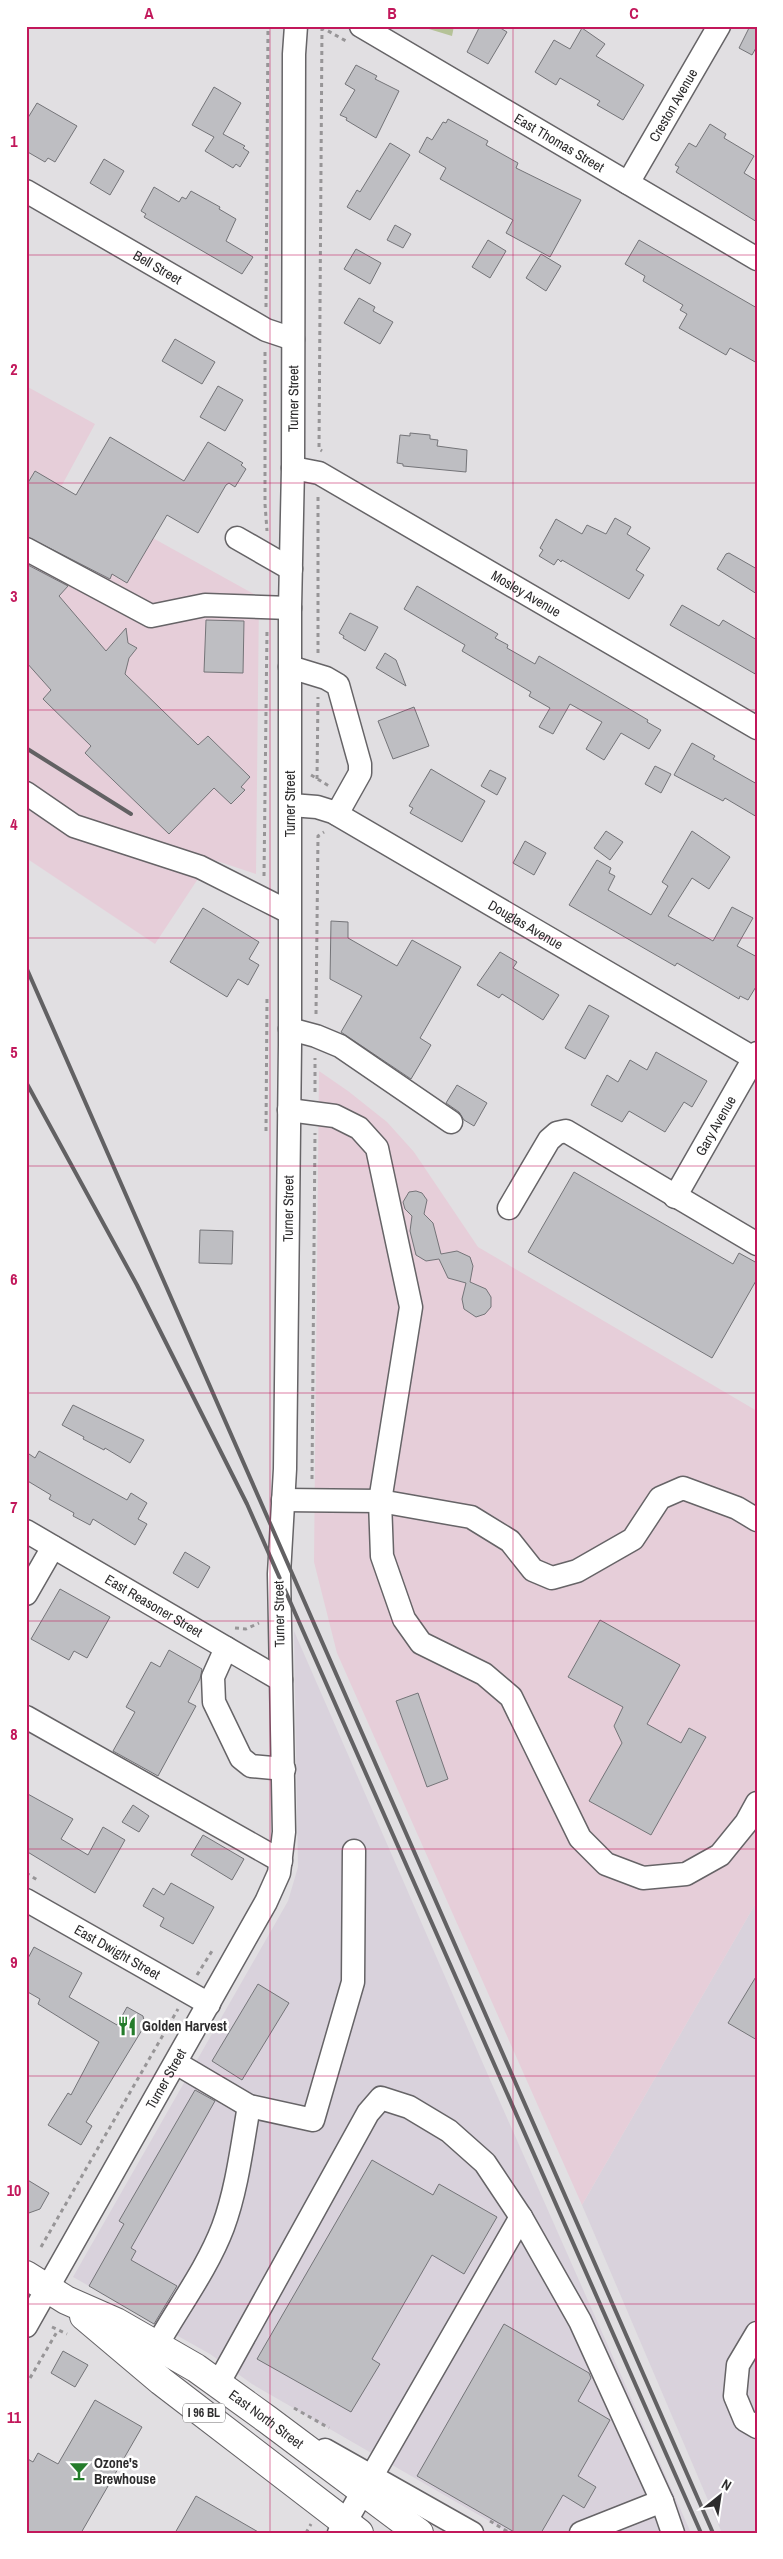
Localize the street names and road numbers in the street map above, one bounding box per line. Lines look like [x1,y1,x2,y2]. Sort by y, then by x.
street label: Creston Avenue [645,65,701,145]
street label: East Thomas Street [511,109,607,176]
street label: Bell Street [130,246,185,288]
street label: Turner Street [284,365,302,432]
street label: Mosley Avenue [488,566,564,621]
street label: Turner Street [281,771,299,837]
street label: Douglas Avenue [485,896,566,954]
street label: Gary Avenue [691,1093,740,1159]
street label: Turner Street [279,1175,297,1242]
street label: East Reasoner Street [102,1570,206,1641]
street label: Turner Street [269,1581,289,1647]
street label: East Dwight Street [71,1920,163,1983]
street label: Turner Street [142,2045,190,2112]
street label: East North Street [225,2386,307,2453]
road number: I 96 BL [183,2404,225,2422]

